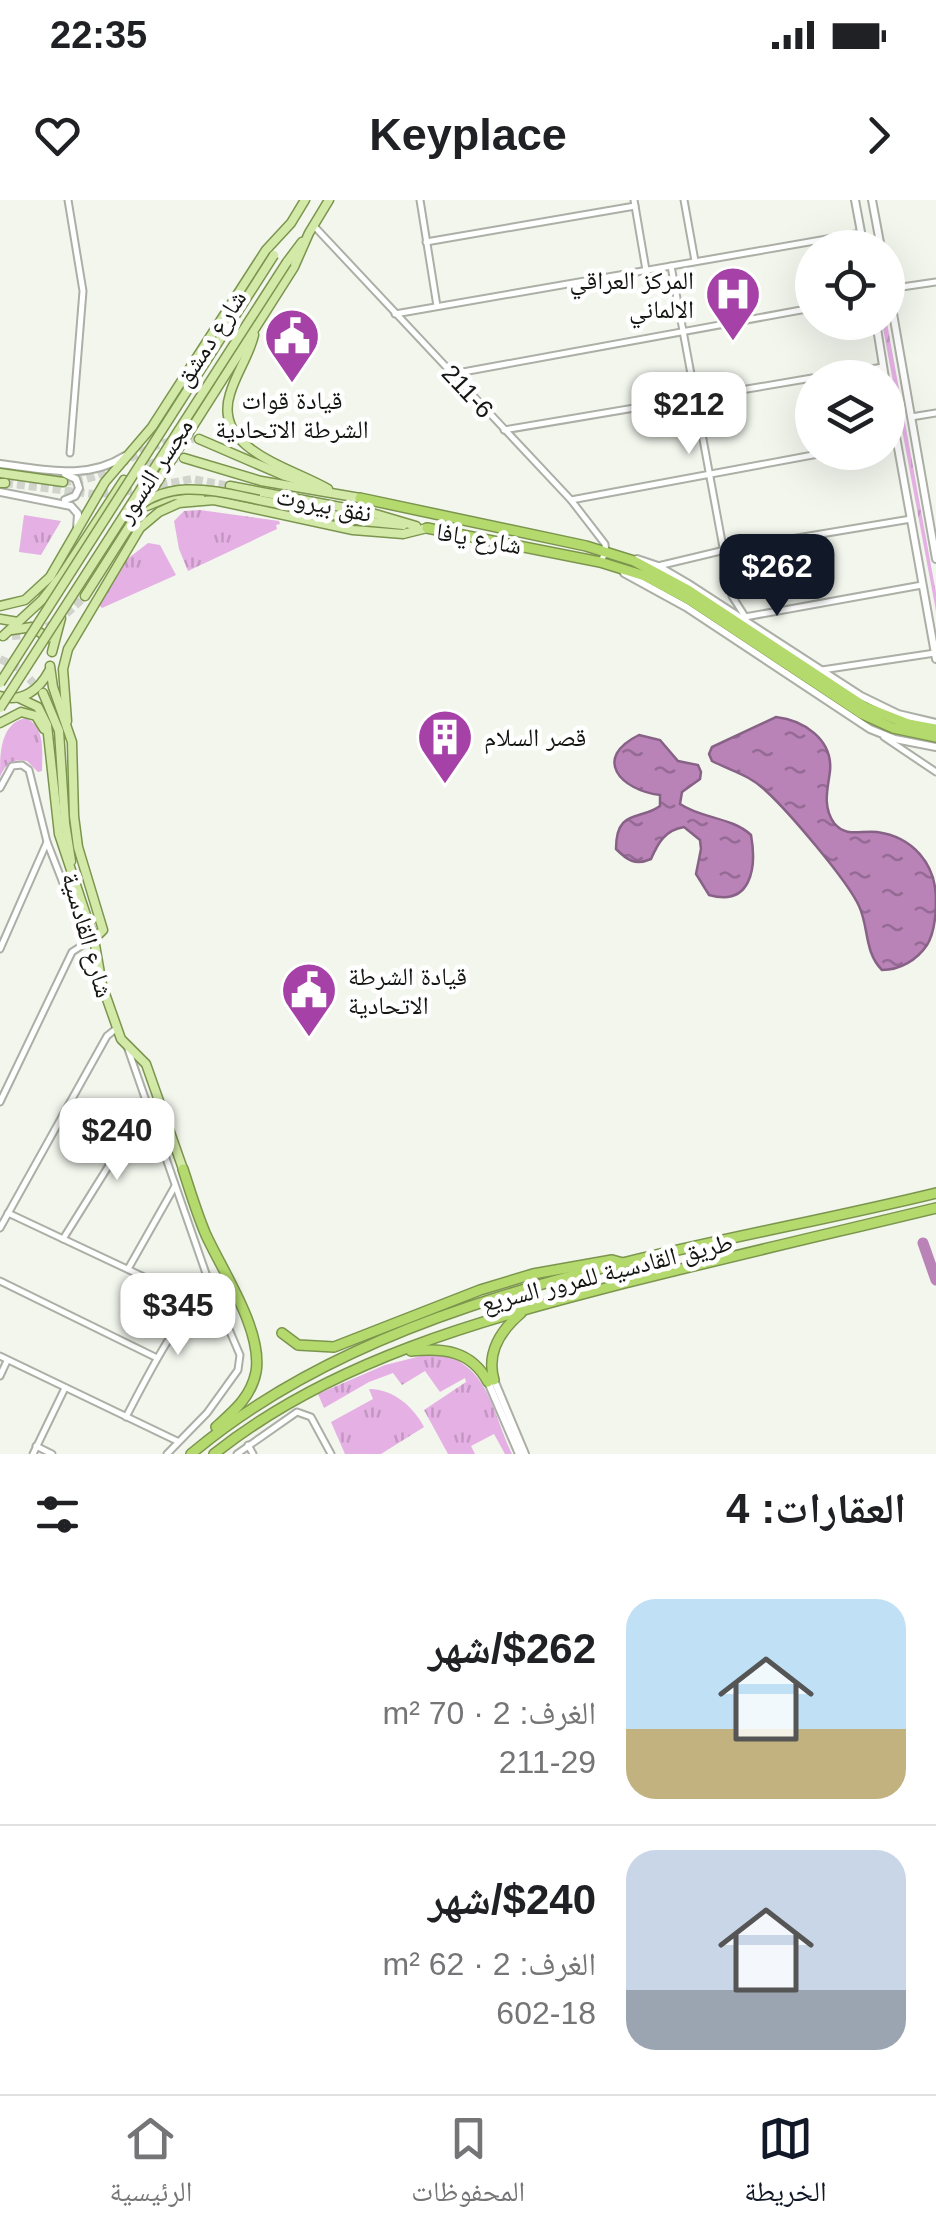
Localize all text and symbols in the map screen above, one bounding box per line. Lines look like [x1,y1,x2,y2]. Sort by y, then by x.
text: 22:35 [50,14,147,56]
icon: heart [30,108,85,163]
icon: forward [851,108,906,163]
text: Keyplace [369,109,567,160]
map controls [795,230,905,470]
button: locate [795,230,905,340]
hospital icon: المركز العراقي الالماني [703,264,763,343]
place label: المركز العراقي الالماني [570,266,694,329]
street label: شارع دمشق [169,285,253,392]
public building icon: قيادة قوات الشرطة الاتحادية [262,306,322,385]
street label: 211-6 [437,359,499,423]
button: layers [795,360,905,470]
pin: $212 [630,372,748,457]
place label: قيادة قوات الشرطة الاتحادية [215,386,369,443]
text: $212 [653,386,725,422]
street label: مجسر النسور [110,413,198,528]
street label: نفق بيروت [274,481,374,529]
street label: شارع يافا [434,517,524,561]
pin: $262 [718,534,836,619]
text: $262 [741,548,813,584]
building icon: قصر السلام [415,707,475,786]
place label: قصر السلام [484,723,586,754]
street label: شارع القادسية [55,869,119,1001]
public building icon: قيادة الشرطة الاتحادية [279,960,339,1039]
place label: قيادة الشرطة الاتحادية [348,962,467,1019]
pin: $240 [58,1098,176,1183]
text: $240 [81,1112,153,1148]
street label: طريق القادسية للمرور السريع [478,1227,736,1319]
pin: $345 [119,1273,237,1358]
text: $345 [142,1287,214,1323]
text: العقارات: 4 [726,1485,906,1532]
icon: filters [30,1487,85,1542]
text: $262/شهر [428,1625,596,1672]
icon: home [706,1639,826,1759]
text: الغرف: 2 · 70 m² [382,1695,596,1731]
text: 211-29 [499,1744,596,1780]
text: $240/شهر [428,1876,596,1923]
icon: home [706,1890,826,2010]
text: الغرف: 2 · 62 m² [382,1946,596,1982]
text: 602-18 [496,1995,596,2031]
tab: الرئيسية [109,2111,192,2219]
tab: المحفوظات [411,2111,525,2219]
tab: الخريطة [744,2111,827,2219]

